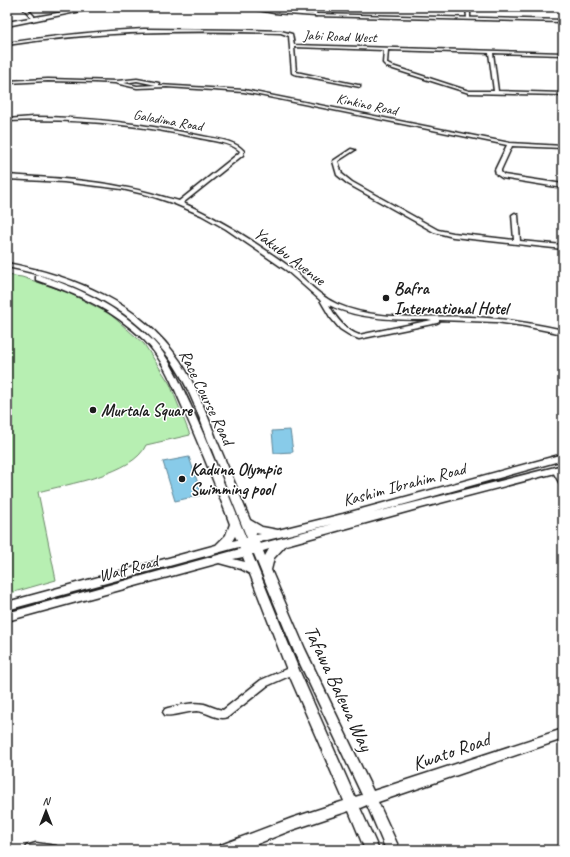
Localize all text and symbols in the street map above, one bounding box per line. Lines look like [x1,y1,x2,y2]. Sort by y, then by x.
street label: Jabi Road West [302,27,378,46]
street label: Kinkino Road [335,90,401,120]
street label: Galadima Road [132,106,206,135]
street label: Yakubu Avenue [250,223,331,291]
place label: Bafra International Hotel [394,278,511,319]
marker: Bafra International Hotel [381,293,391,303]
street label: Race Course Road [174,346,240,450]
place label: Murtala Square [101,400,193,421]
marker: Murtala Square [88,405,98,415]
street label: Kashim Ibrahim Road [340,457,471,511]
place label: Kaduna Olympic Swimming pool [190,459,282,500]
marker: Kaduna Olympic Swimming pool [177,474,187,484]
street label: Waff Road [96,550,162,586]
street label: Tafawa Balewa Way [299,621,379,756]
street label: Kwato Road [409,726,496,776]
north arrow [26,791,66,831]
text: N [43,794,52,808]

